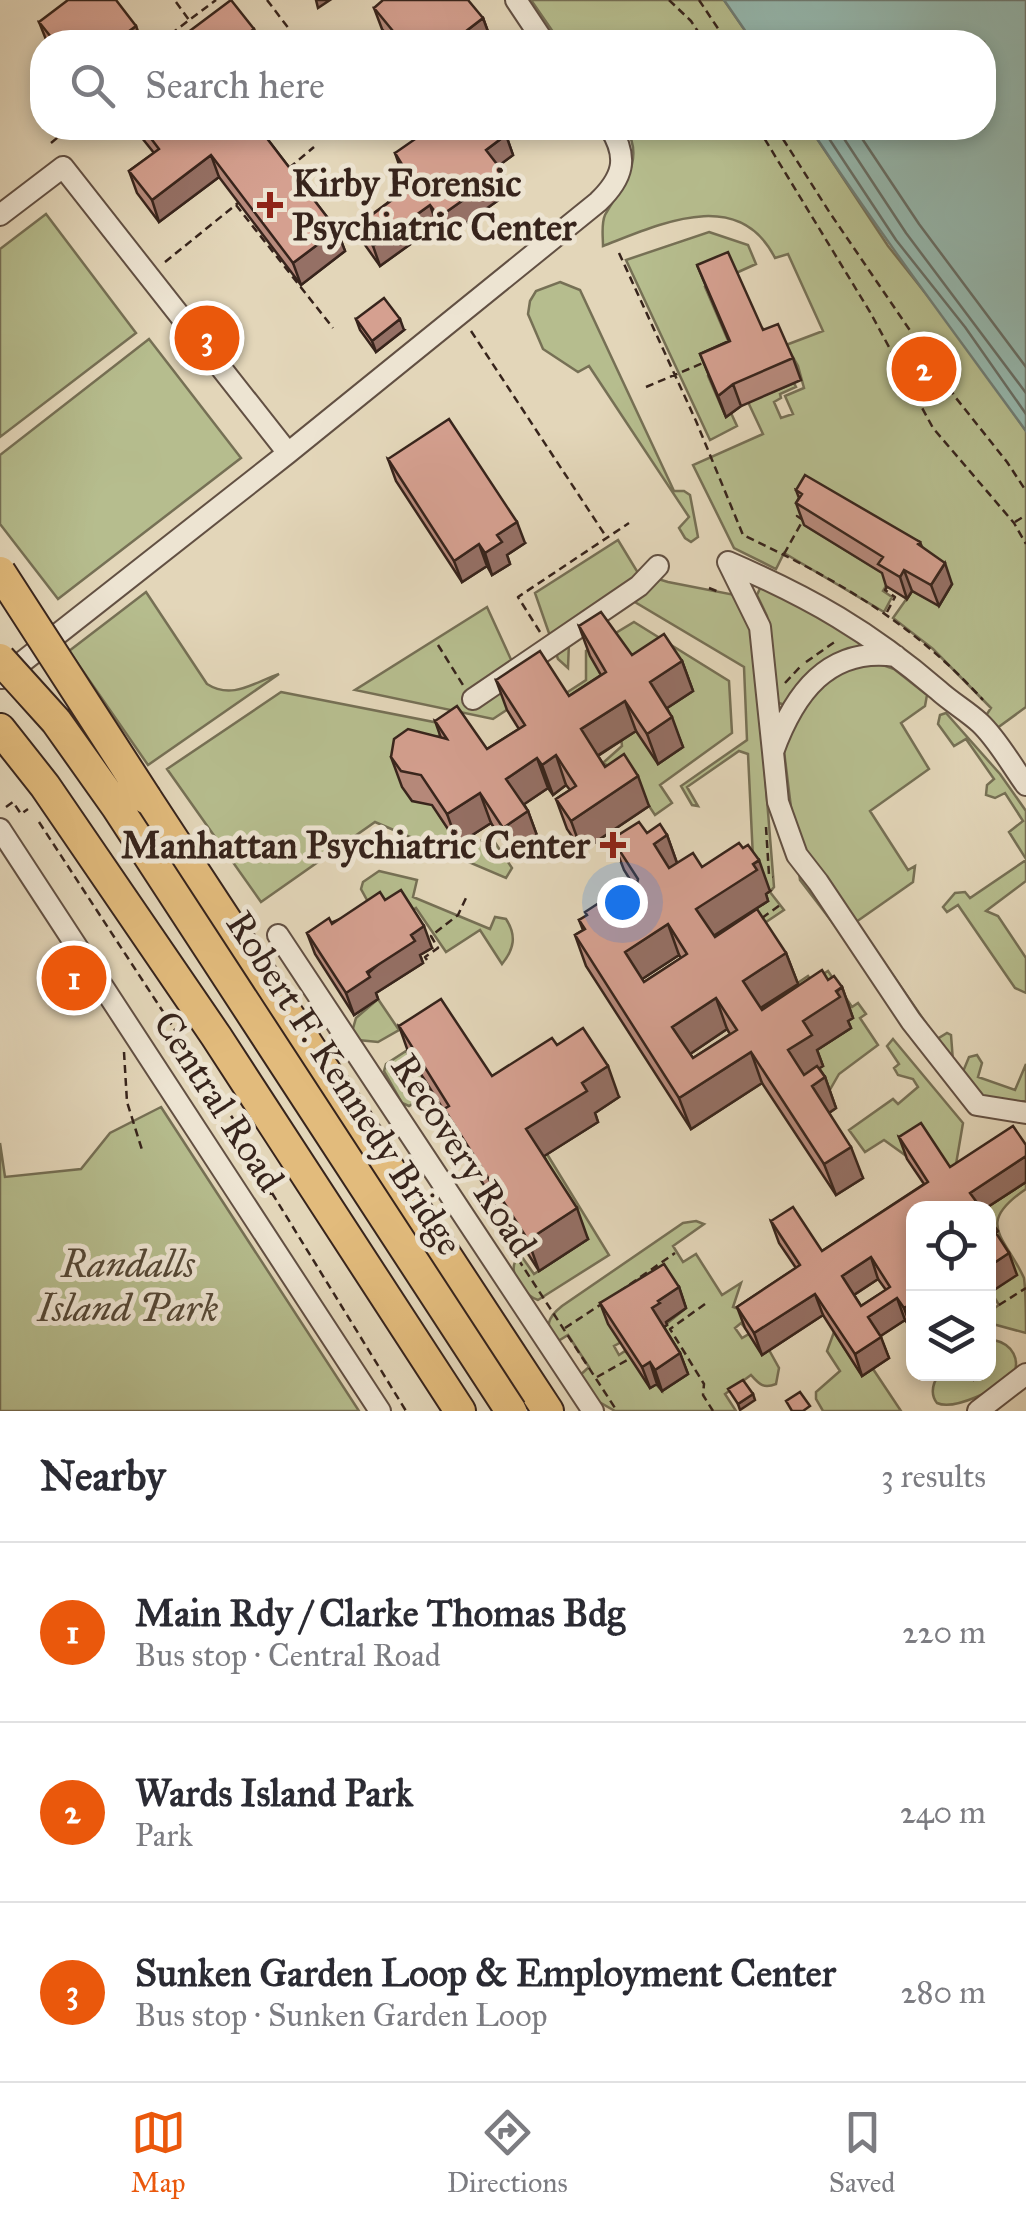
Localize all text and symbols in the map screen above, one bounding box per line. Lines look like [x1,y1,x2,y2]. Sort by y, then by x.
search box [30,30,996,140]
icon: search [65,58,120,113]
text: Search here [145,62,325,108]
place label: Kirby Forensic Psychiatric Center [292,160,577,250]
marker: Kirby Forensic Psychiatric Center [257,192,283,218]
pin: 3 [174,300,240,376]
pin: 2 [892,332,956,406]
place label: Manhattan Psychiatric Center [121,822,591,868]
marker: Manhattan Psychiatric Center [600,832,626,858]
your location [597,877,648,928]
street label: Robert F. Kennedy Bridge [217,902,473,1264]
pin: 1 [42,940,106,1016]
street label: Central Road [144,1002,294,1200]
street label: Recovery Road [381,1045,547,1265]
map controls [906,1201,996,1381]
button: locate [906,1201,996,1291]
park label: Randalls Island Park [36,1241,219,1331]
button: layers [906,1291,996,1381]
text: Nearby [40,1450,165,1502]
text: 3 results [881,1457,986,1496]
text: Main Rdy / Clarke Thomas Bdg [135,1590,625,1636]
text: 1 [66,1613,79,1652]
text: 220 m [902,1613,986,1652]
text: Bus stop · Central Road [135,1636,441,1675]
text: Wards Island Park [135,1770,413,1816]
text: 2 [65,1793,80,1832]
text: 240 m [900,1793,986,1832]
text: Park [135,1816,193,1855]
text: Sunken Garden Loop & Employment Center [135,1950,836,1996]
text: 3 [66,1973,79,2012]
text: 280 m [901,1973,986,2012]
text: Bus stop · Sunken Garden Loop [135,1996,548,2035]
tab: Map [131,2105,186,2200]
tab: Directions [447,2105,568,2200]
tab: Saved [829,2105,895,2200]

